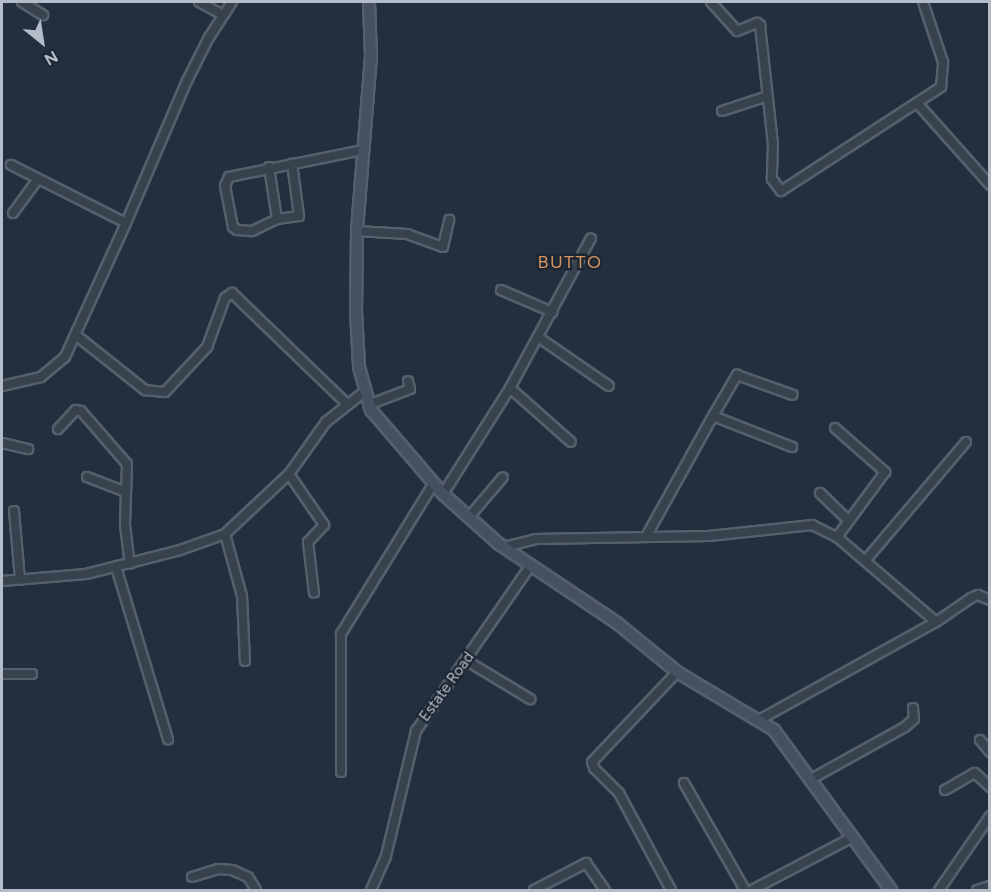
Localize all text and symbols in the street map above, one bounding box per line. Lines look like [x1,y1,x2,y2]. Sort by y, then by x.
north arrow [12,12,72,72]
text: N [41,47,61,69]
district label: BUTTO [538,251,602,273]
street label: Estate Road [416,649,478,725]

